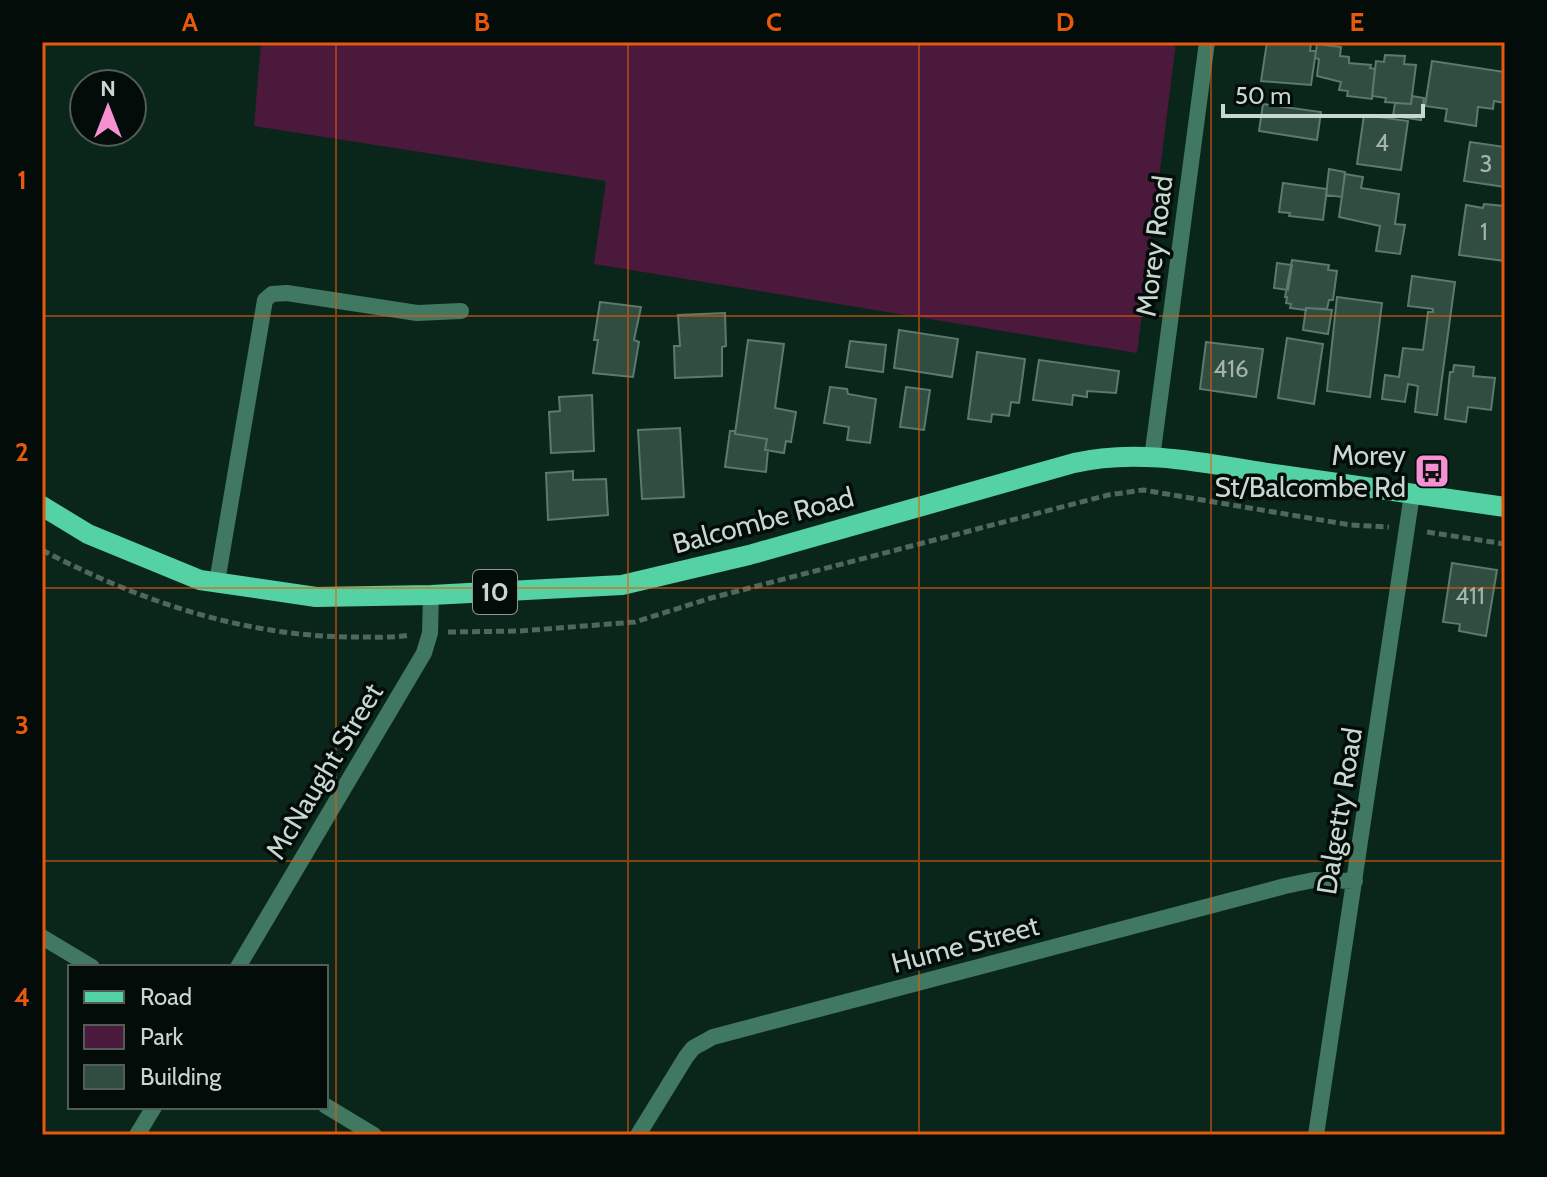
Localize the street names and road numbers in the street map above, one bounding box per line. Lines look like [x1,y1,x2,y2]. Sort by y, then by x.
street label: Morey Road [1128,174,1180,318]
street label: Balcombe Road [669,480,857,560]
road number: 10 [473,570,517,614]
street label: McNaught Street [258,677,390,865]
street label: Dalgetty Road [1309,725,1369,897]
street label: Hume Street [888,908,1042,980]

